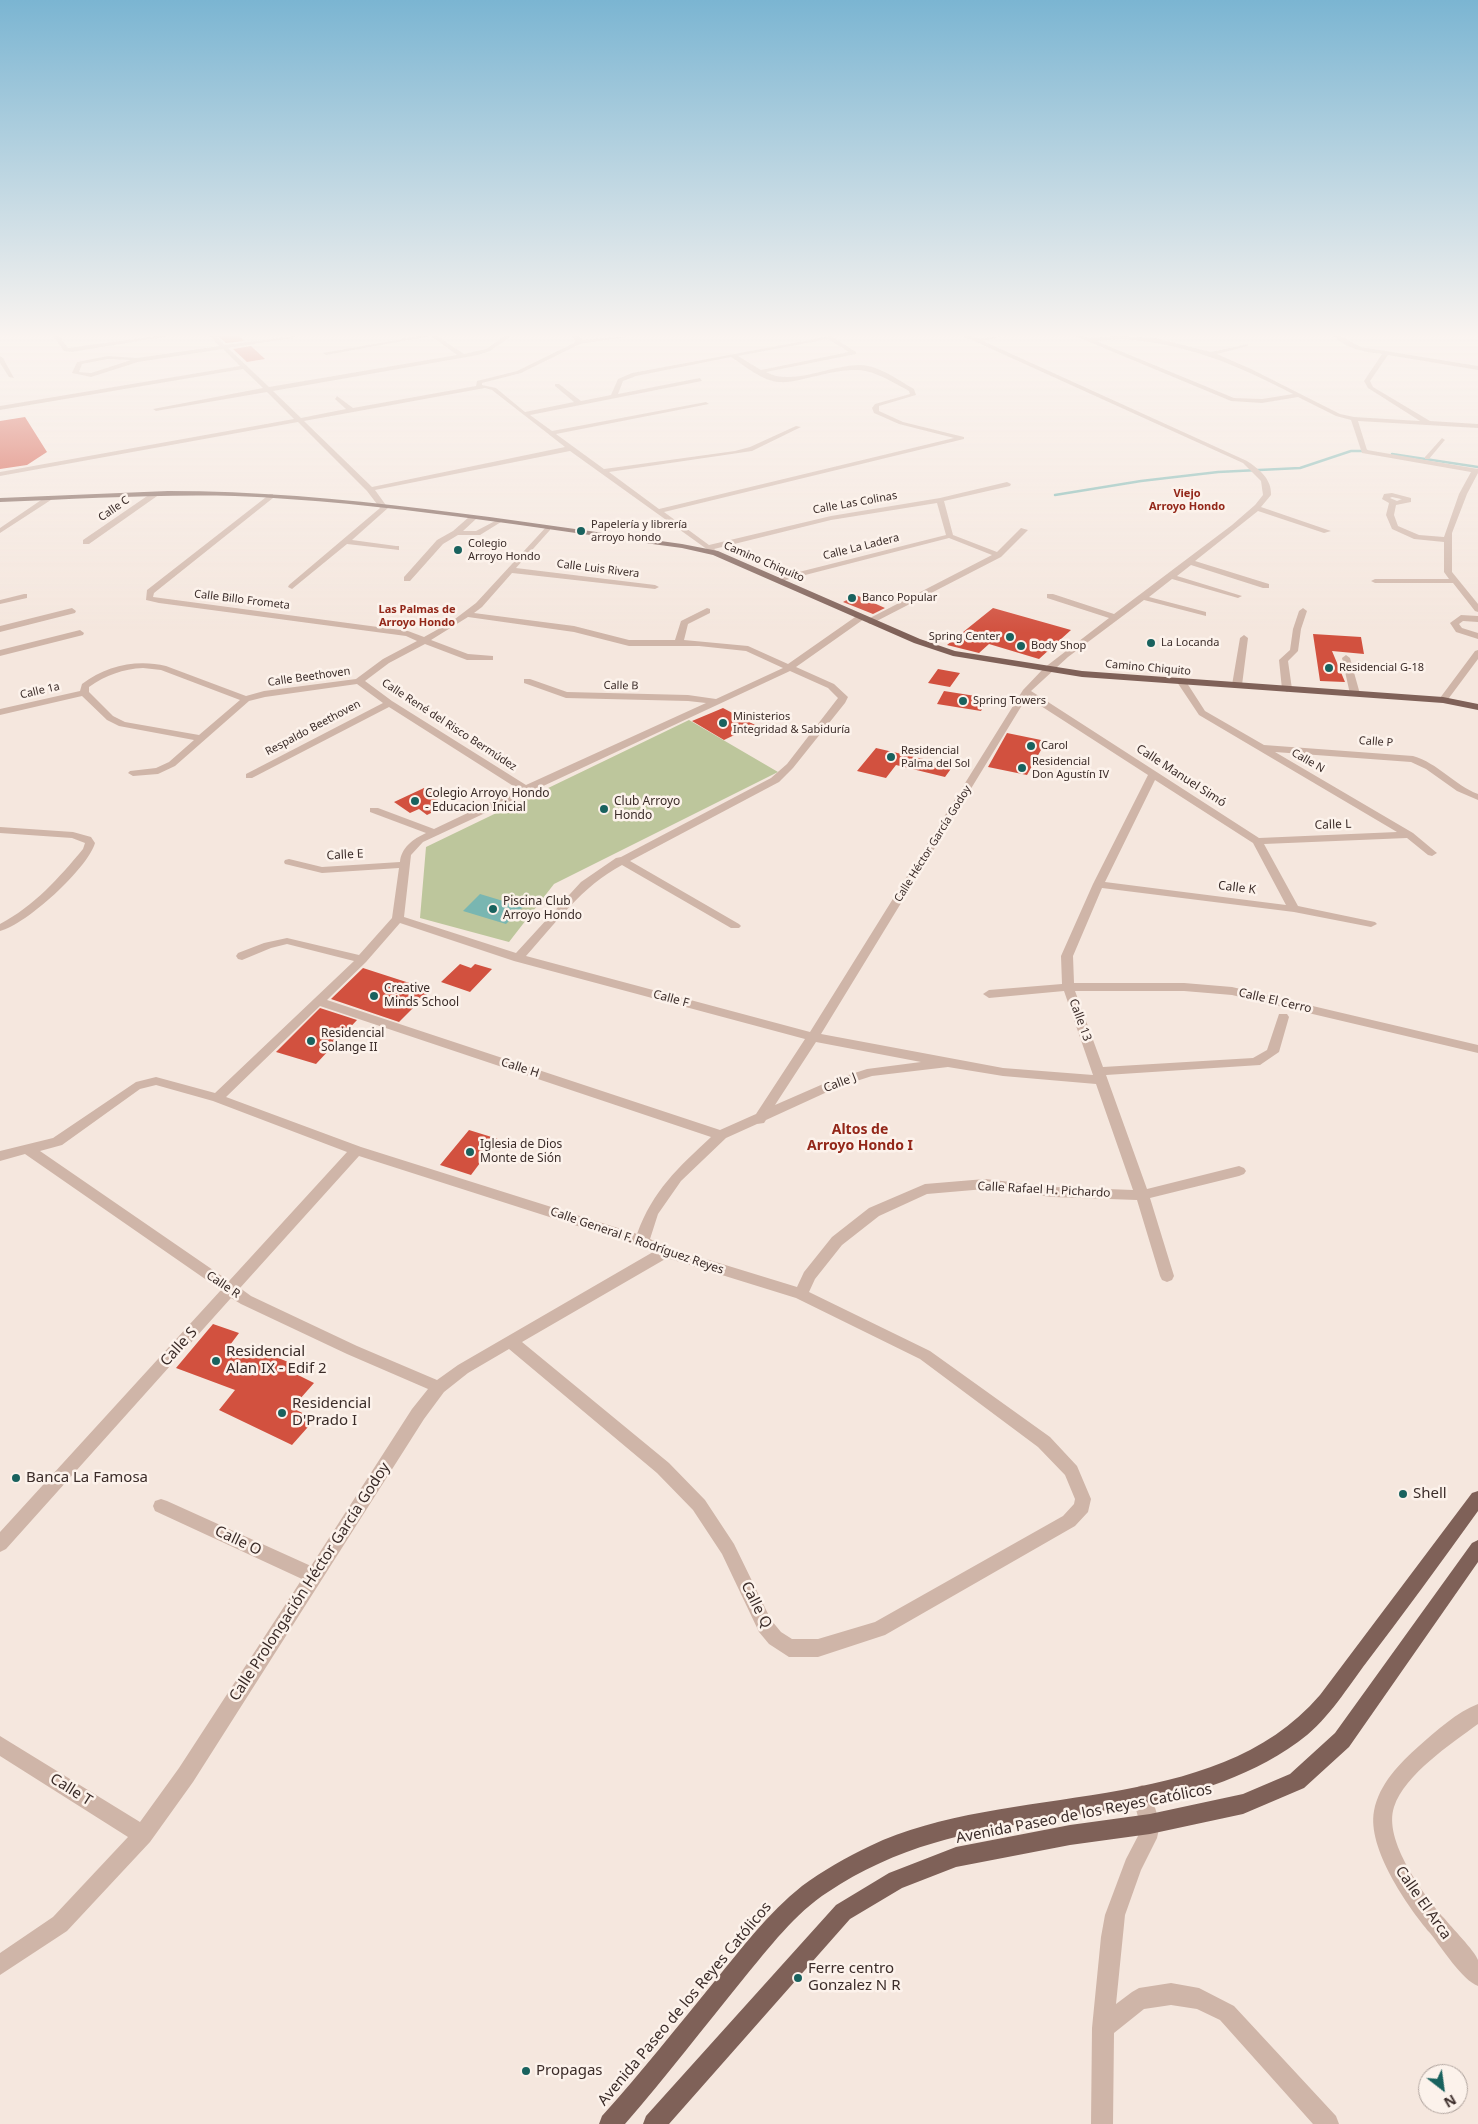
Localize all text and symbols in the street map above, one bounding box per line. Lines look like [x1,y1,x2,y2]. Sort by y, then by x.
district label: Viejo Arroyo Hondo [1149,487,1225,513]
street label: Calle Las Colinas [812,489,898,517]
street label: Calle C [96,494,132,524]
place label: Papelería y librería arroyo hondo [591,518,687,544]
marker: Papelería y librería arroyo hondo [575,525,587,537]
street label: Calle La Ladera [822,531,900,563]
place label: Colegio Arroyo Hondo [468,537,540,563]
street label: Camino Chiquito [722,539,806,585]
marker: Colegio Arroyo Hondo [452,544,464,556]
street label: Calle Luis Rivera [556,557,640,581]
street label: Calle Billo Frometa [193,588,291,612]
place label: Banco Popular [862,591,937,605]
marker: Banco Popular [846,592,858,604]
district label: Las Palmas de Arroyo Hondo [378,603,456,629]
place label: Spring Center [929,630,1000,644]
marker: Spring Center [1004,631,1016,643]
place label: La Locanda [1161,636,1219,650]
marker: La Locanda [1145,637,1157,649]
place label: Body Shop [1031,639,1086,653]
marker: Body Shop [1015,640,1027,652]
street label: Camino Chiquito [1105,658,1191,678]
place label: Residencial G-18 [1339,661,1424,675]
marker: Residencial G-18 [1323,662,1335,674]
street label: Calle Beethoven [267,665,351,689]
street label: Calle René del Risco Bermúdez [379,676,519,774]
street label: Calle B [603,679,639,693]
street label: Calle 1a [19,680,61,702]
place label: Spring Towers [973,694,1046,708]
marker: Spring Towers [957,695,969,707]
street label: Respaldo Beethoven [263,697,363,759]
place label: Ministerios Integridad & Sabiduría [733,710,850,736]
marker: Ministerios Integridad & Sabiduría [717,717,729,729]
street label: Calle P [1358,734,1394,750]
place label: Carol [1041,739,1068,753]
marker: Carol [1025,740,1037,752]
street label: Calle Manuel Simó [1133,742,1229,810]
place label: Residencial Palma del Sol [901,744,970,770]
street label: Calle N [1289,746,1327,776]
marker: Residencial Palma del Sol [885,751,897,763]
place label: Residencial Don Agustín IV [1032,755,1109,781]
marker: Residencial Don Agustín IV [1016,762,1028,774]
street label: Calle Héctor García Godoy [892,783,974,905]
place label: Colegio Arroyo Hondo - Educacion Inicial [425,787,550,815]
marker: Colegio Arroyo Hondo - Educacion Inicial [409,795,421,807]
place label: Club Arroyo Hondo [614,795,680,823]
marker: Club Arroyo Hondo [598,803,610,815]
street label: Calle L [1314,817,1352,833]
street label: Calle E [326,847,364,863]
street label: Calle K [1217,879,1257,897]
place label: Piscina Club Arroyo Hondo [503,895,582,923]
marker: Piscina Club Arroyo Hondo [487,903,499,915]
place label: Creative Minds School [384,982,459,1010]
street label: Calle El Cerro [1237,986,1313,1016]
street label: Calle F [651,987,691,1011]
marker: Creative Minds School [368,990,380,1002]
street label: Calle 13 [1066,997,1094,1043]
place label: Residencial Solange II [321,1027,384,1055]
marker: Residencial Solange II [305,1035,317,1047]
street label: Calle H [499,1055,541,1081]
street label: Calle J [822,1070,858,1096]
district label: Altos de Arroyo Hondo I [807,1122,913,1154]
place label: Iglesia de Dios Monte de Sión [480,1138,562,1166]
marker: Iglesia de Dios Monte de Sión [464,1146,476,1158]
street label: Calle Rafael H. Pichardo [977,1179,1111,1201]
street label: Calle General F. Rodríguez Reyes [548,1204,726,1278]
street label: Calle R [203,1268,243,1302]
street label: Calle S [157,1324,201,1370]
place label: Residencial Alan IX - Edif 2 [226,1343,327,1378]
marker: Residencial Alan IX - Edif 2 [210,1355,222,1367]
place label: Residencial D'Prado I [292,1395,371,1430]
marker: Residencial D'Prado I [276,1407,288,1419]
street label: Calle Prolongación Héctor García Godoy [226,1459,394,1705]
place label: Banca La Famosa [26,1469,148,1487]
marker: Banca La Famosa [10,1472,22,1484]
place label: Shell [1413,1485,1447,1503]
marker: Shell [1397,1488,1409,1500]
street label: Calle O [212,1522,264,1560]
street label: Calle Q [737,1579,775,1631]
street label: Calle T [47,1770,95,1810]
street label: Avenida Paseo de los Reyes Católicos [955,1780,1213,1848]
street label: Calle El Arca [1391,1863,1455,1943]
street label: Avenida Paseo de los Reyes Católicos [594,1898,776,2110]
place label: Ferre centro Gonzalez N R [808,1960,900,1995]
marker: Ferre centro Gonzalez N R [792,1972,804,1984]
place label: Propagas [536,2062,603,2080]
north arrow [1418,2064,1468,2114]
marker: Propagas [520,2065,532,2077]
text: N [1441,2090,1460,2113]

